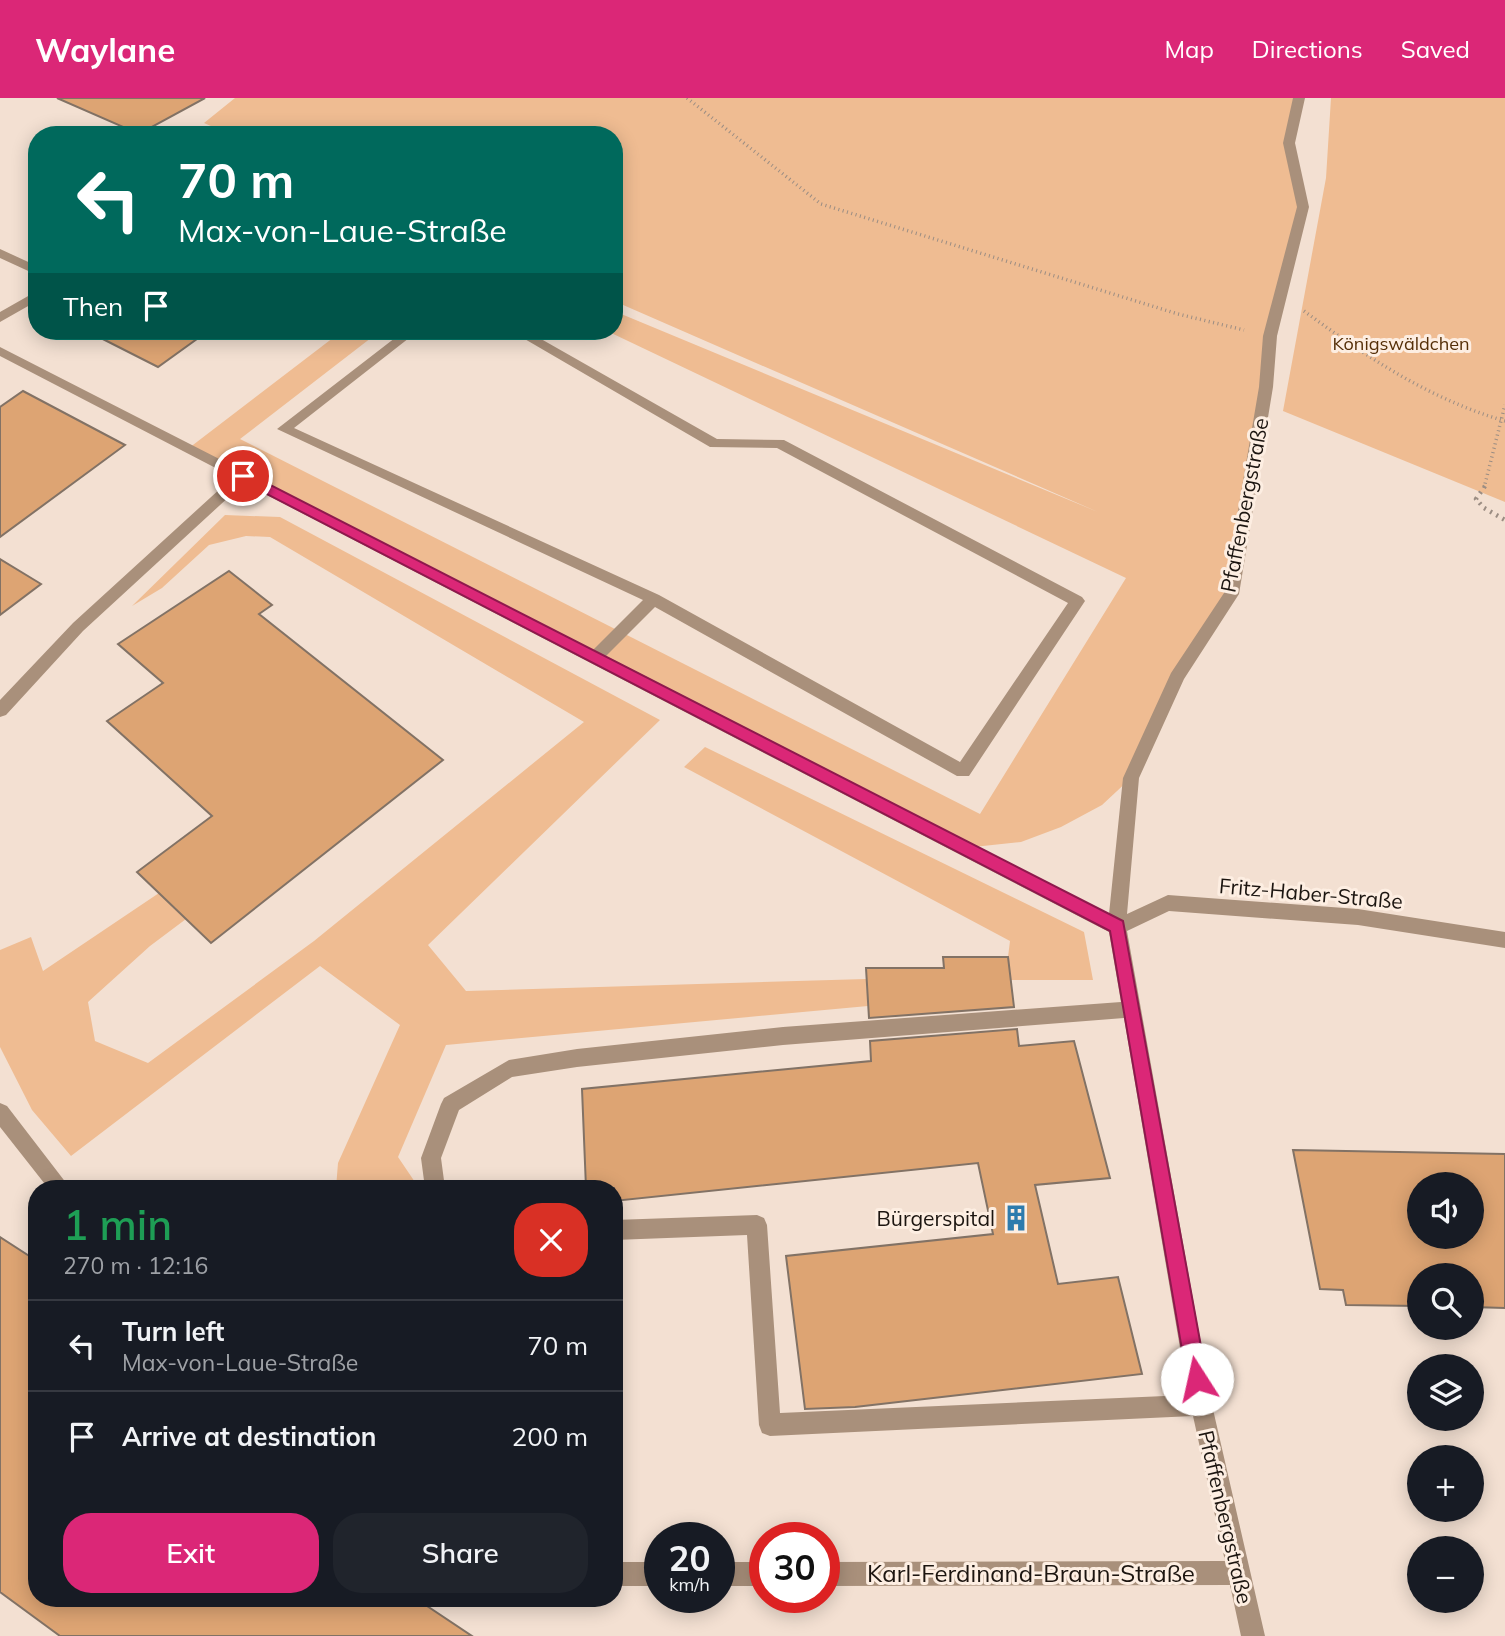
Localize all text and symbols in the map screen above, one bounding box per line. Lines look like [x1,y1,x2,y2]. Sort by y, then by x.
text: Waylane [35,29,175,70]
text: Map [1164,34,1214,64]
text: Directions [1252,34,1363,64]
text: Saved [1401,34,1470,64]
text: 70 m [178,149,294,210]
icon: left [63,154,154,245]
text: Max-von-Laue-Straße [178,210,507,250]
icon: arrive [137,287,175,325]
text: Then [63,290,123,323]
park label: Königswäldchen [1332,332,1470,355]
street label: Pfaffenbergstraße [1214,416,1274,594]
pin [213,446,273,506]
icon: arrive [224,457,262,495]
street label: Fritz-Haber-Straße [1218,872,1404,914]
map controls [1407,1172,1484,1613]
button: sound [1407,1172,1484,1249]
text: 1 min [63,1198,172,1251]
button: close [514,1203,588,1277]
building icon: Bürgerspital [1001,1203,1031,1233]
place label: Bürgerspital [877,1205,995,1231]
text: 270 m · 12:16 [63,1251,208,1280]
button: search [1407,1263,1484,1340]
text: Turn left [122,1315,224,1348]
icon: left [63,1327,101,1365]
text: 70 m [527,1329,588,1362]
position arrow [1160,1342,1234,1416]
text: Max-von-Laue-Straße [122,1348,358,1377]
button: layers [1407,1354,1484,1431]
icon: arrive [63,1418,101,1456]
text: Arrive at destination [122,1420,377,1453]
text: 200 m [512,1420,588,1453]
street label: Pfaffenbergstraße [1193,1428,1259,1606]
button: + [1407,1445,1484,1522]
button: Exit [63,1513,319,1593]
button: Share [333,1513,588,1593]
speed limit sign: 30 [749,1522,840,1613]
text: 20 [668,1536,711,1580]
button: − [1407,1536,1484,1613]
street label: Karl-Ferdinand-Braun-Straße [867,1558,1195,1588]
text: km/h [669,1573,710,1596]

